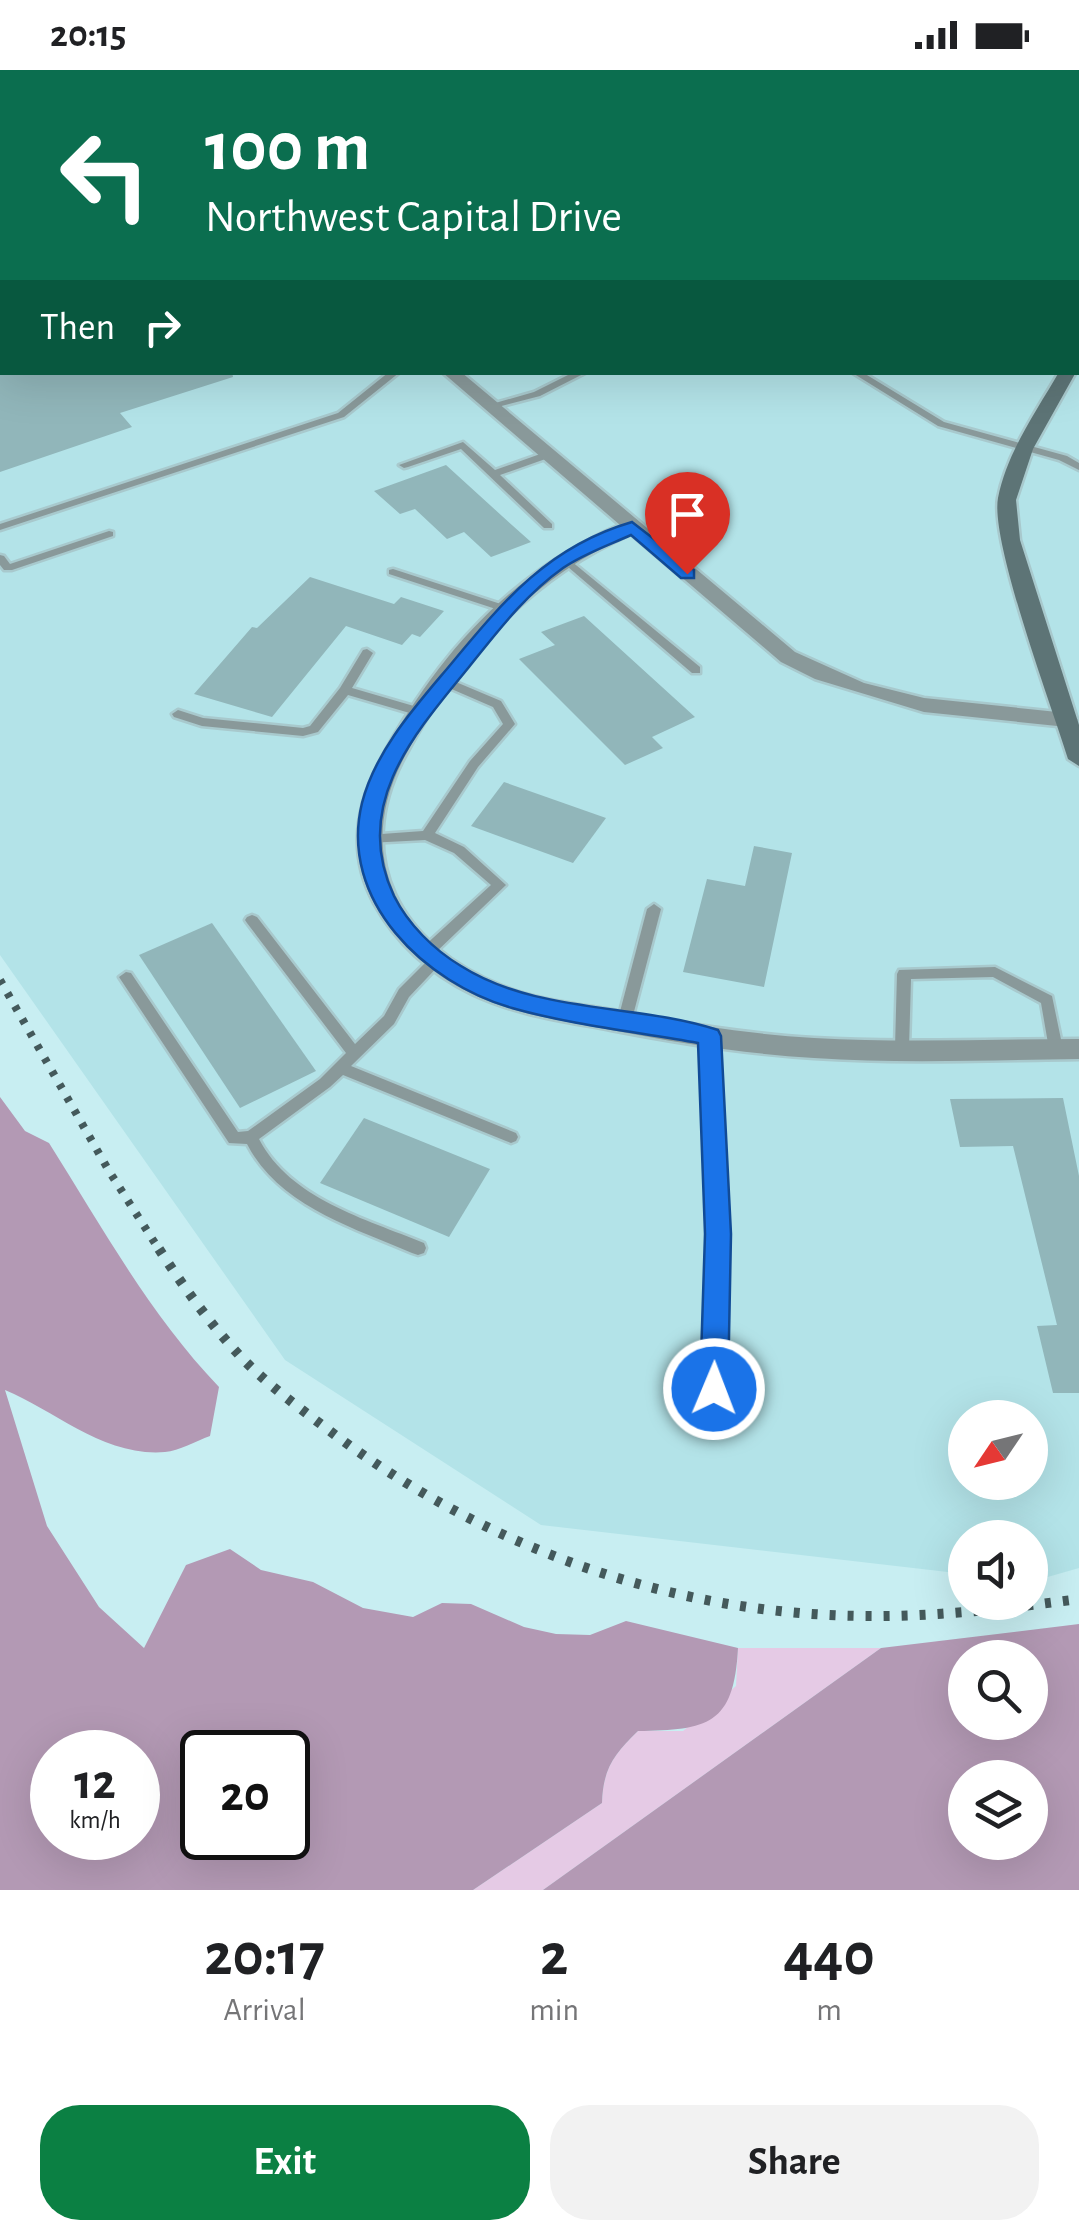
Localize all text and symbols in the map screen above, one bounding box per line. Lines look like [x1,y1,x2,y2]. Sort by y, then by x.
text: 20:15 [50,16,127,54]
icon: left [40,110,170,240]
text: 100 m [205,113,370,183]
text: Northwest Capital Drive [205,195,622,240]
icon: right [135,300,190,355]
text: Then [40,309,115,347]
pin [645,472,730,575]
icon: arrive [660,487,715,542]
position arrow [662,1337,766,1441]
north arrow [948,1400,1048,1500]
map controls [948,1400,1048,1860]
button: sound [948,1520,1048,1620]
button: search [948,1640,1048,1740]
speed limit sign: 20 [180,1730,310,1860]
text: 12 [74,1758,116,1808]
button: layers [948,1760,1048,1860]
text: km/h [69,1808,121,1833]
text: 20:17 [204,1926,325,1986]
text: 2 [540,1926,568,1986]
text: 440 [783,1926,875,1986]
text: Arrival [223,1994,306,2026]
text: min [529,1994,579,2026]
text: m [816,1994,842,2026]
button: Exit [40,2105,530,2220]
button: Share [550,2105,1039,2220]

